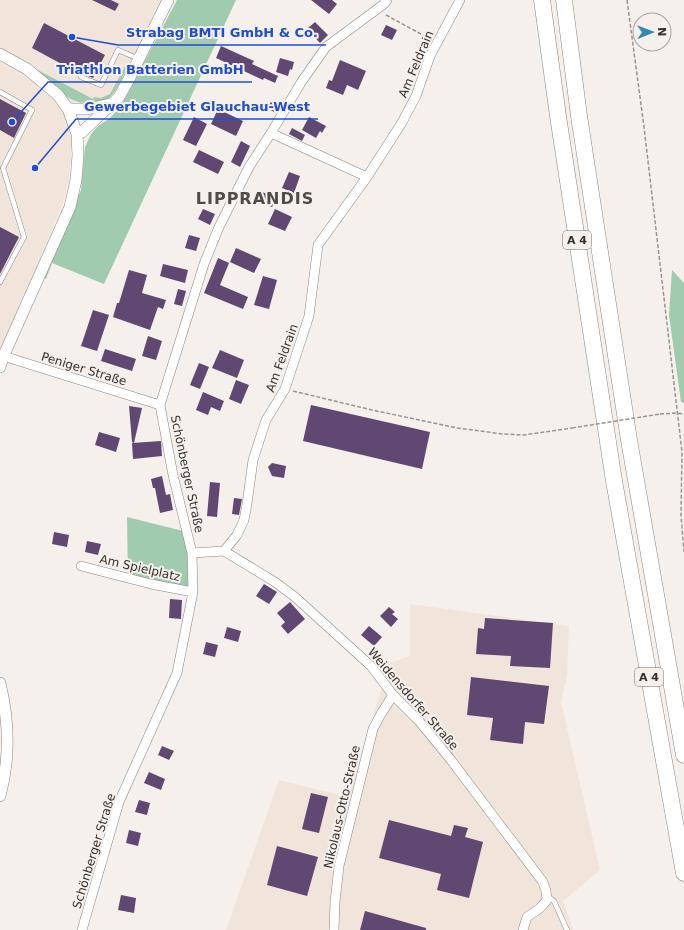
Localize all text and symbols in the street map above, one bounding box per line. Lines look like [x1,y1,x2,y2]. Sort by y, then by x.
north arrow [632,12,672,52]
callout: Strabag BMTI GmbH & Co. [118,20,326,45]
text: Strabag BMTI GmbH & Co. [126,25,318,40]
text: N [655,27,668,37]
street label: Am Feldrain [396,28,436,100]
callout: Triathlon Batterien GmbH [48,57,252,82]
text: Triathlon Batterien GmbH [56,62,244,77]
callout: Gewerbegebiet Glauchau-West [76,94,318,119]
text: Gewerbegebiet Glauchau-West [84,99,310,114]
district label: LIPPRANDIS [196,189,314,208]
road number: A 4 [563,231,591,249]
street label: Am Feldrain [263,322,301,394]
street label: Peniger Straße [40,349,128,389]
street label: Schönberger Straße [168,414,206,534]
street label: Am Spielplatz [98,552,182,584]
street label: Weidensdorfer Straße [365,645,461,753]
road number: A 4 [635,668,663,686]
street label: Nikolaus-Otto-Straße [321,744,363,870]
street label: Schönberger Straße [70,792,118,910]

